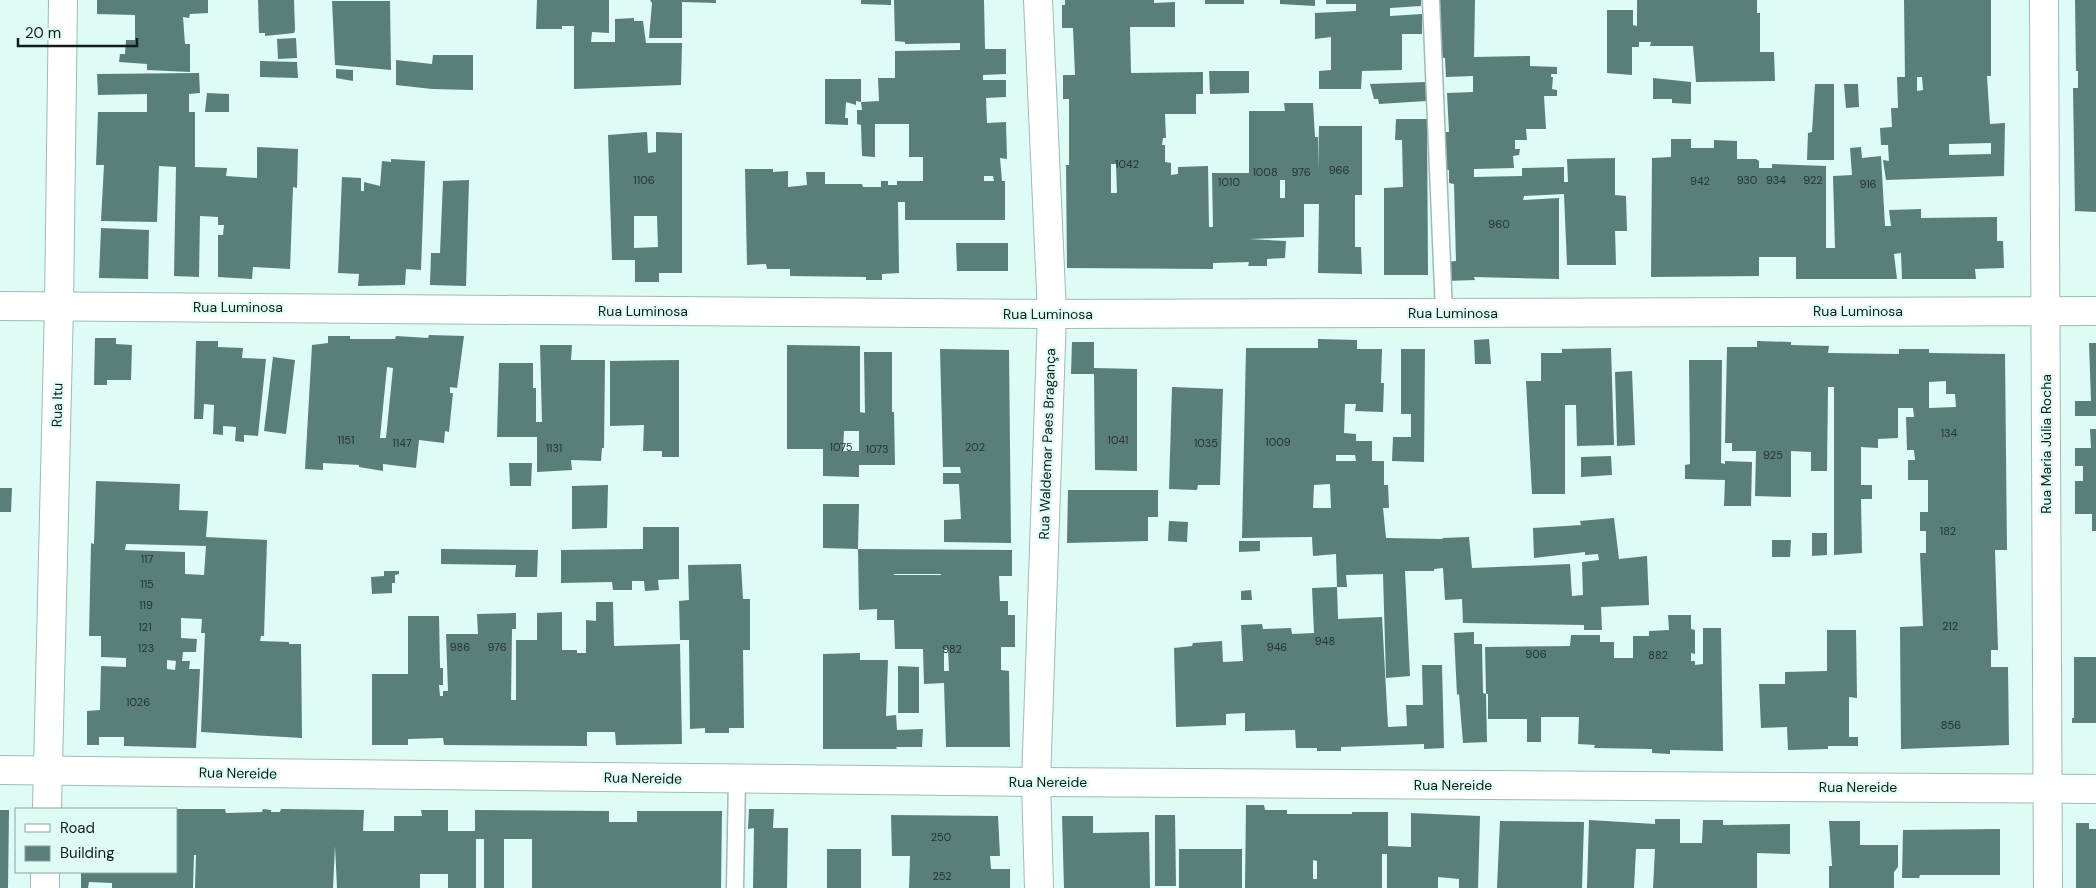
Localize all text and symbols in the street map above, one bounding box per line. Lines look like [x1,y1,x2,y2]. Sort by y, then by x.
scale bar [18,15,136,47]
text: 20 m [25,23,61,43]
house number: 1042 [1115,157,1139,171]
house number: 966 [1329,163,1349,177]
house number: 1008 [1252,165,1278,179]
house number: 976 [1291,165,1311,179]
house number: 1106 [633,173,655,187]
house number: 930 [1737,173,1757,187]
house number: 934 [1766,173,1786,187]
house number: 922 [1803,173,1823,187]
house number: 942 [1690,174,1710,188]
house number: 1010 [1218,175,1240,189]
house number: 916 [1859,177,1877,191]
house number: 960 [1488,217,1510,231]
street label: Rua Luminosa [193,298,283,316]
street label: Rua Luminosa [598,302,688,320]
street label: Rua Luminosa [1813,302,1903,320]
street label: Rua Luminosa [1408,304,1498,322]
street label: Rua Luminosa [1003,305,1093,323]
street label: Rua Waldemar Paes Bragança [1035,348,1059,540]
street label: Rua Maria Júlia Rocha [2037,374,2055,514]
street label: Rua Itu [48,383,66,427]
house number: 134 [1941,426,1958,440]
house number: 1151 [337,433,355,447]
house number: 1041 [1107,433,1129,447]
house number: 1009 [1265,435,1291,449]
house number: 1147 [392,436,412,450]
house number: 1035 [1194,436,1218,450]
house number: 1075 [829,440,853,454]
house number: 202 [965,440,985,454]
house number: 1131 [546,441,562,455]
house number: 1073 [866,442,888,456]
house number: 925 [1763,448,1783,462]
house number: 182 [1940,524,1956,538]
house number: 117 [141,552,153,566]
house number: 115 [140,577,154,591]
house number: 119 [139,598,153,612]
house number: 212 [1942,619,1958,633]
house number: 121 [138,620,152,634]
house number: 948 [1315,634,1335,648]
house number: 986 [450,640,470,654]
house number: 976 [487,640,507,654]
house number: 946 [1267,640,1287,654]
house number: 123 [138,641,154,655]
house number: 982 [942,642,962,656]
house number: 906 [1525,647,1547,661]
house number: 882 [1648,648,1668,662]
house number: 1026 [126,695,150,709]
house number: 856 [1941,718,1961,732]
street label: Rua Nereide [199,763,277,783]
street label: Rua Nereide [604,768,682,788]
street label: Rua Nereide [1009,773,1087,791]
street label: Rua Nereide [1414,776,1492,794]
street label: Rua Nereide [1819,778,1897,796]
legend [15,808,178,873]
text: Road [60,818,95,838]
house number: 250 [931,830,951,844]
text: Building [60,843,115,863]
house number: 252 [932,869,952,883]

